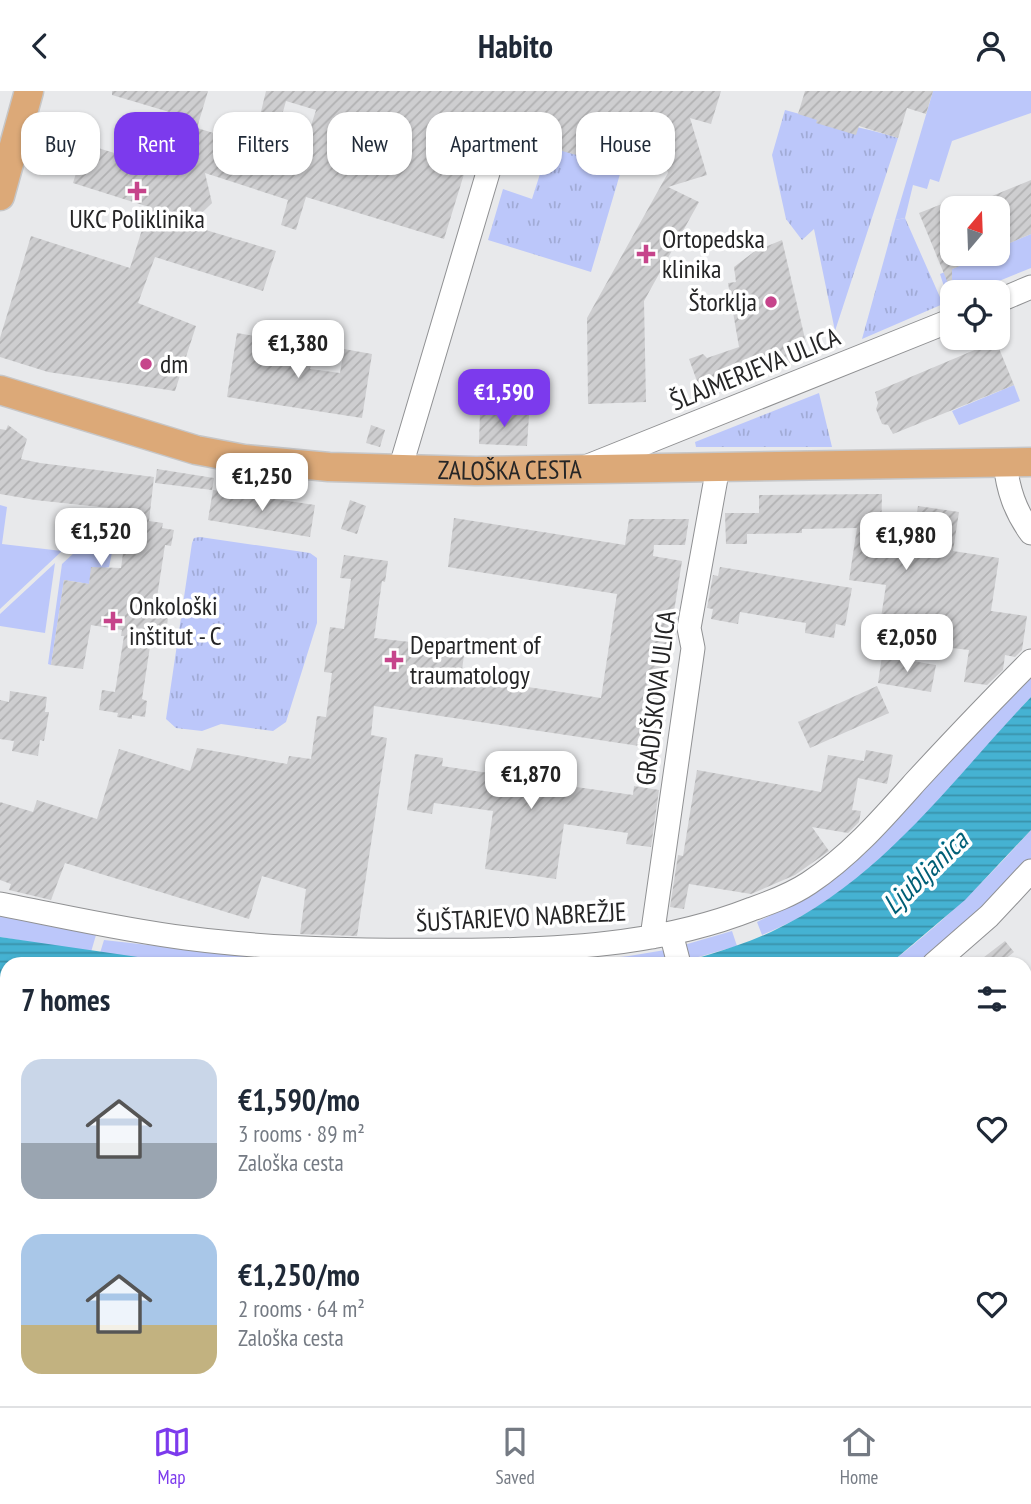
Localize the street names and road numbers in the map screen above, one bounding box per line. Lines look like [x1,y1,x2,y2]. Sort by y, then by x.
street label: ŠLAJMERJEVA ULICA [665,319,845,418]
street label: ZALOŠKA CESTA [437,452,583,487]
street label: GRADIŠKOVA ULICA [628,608,683,787]
street label: ŠUŠTARJEVO NABREŽJE [415,895,627,938]

